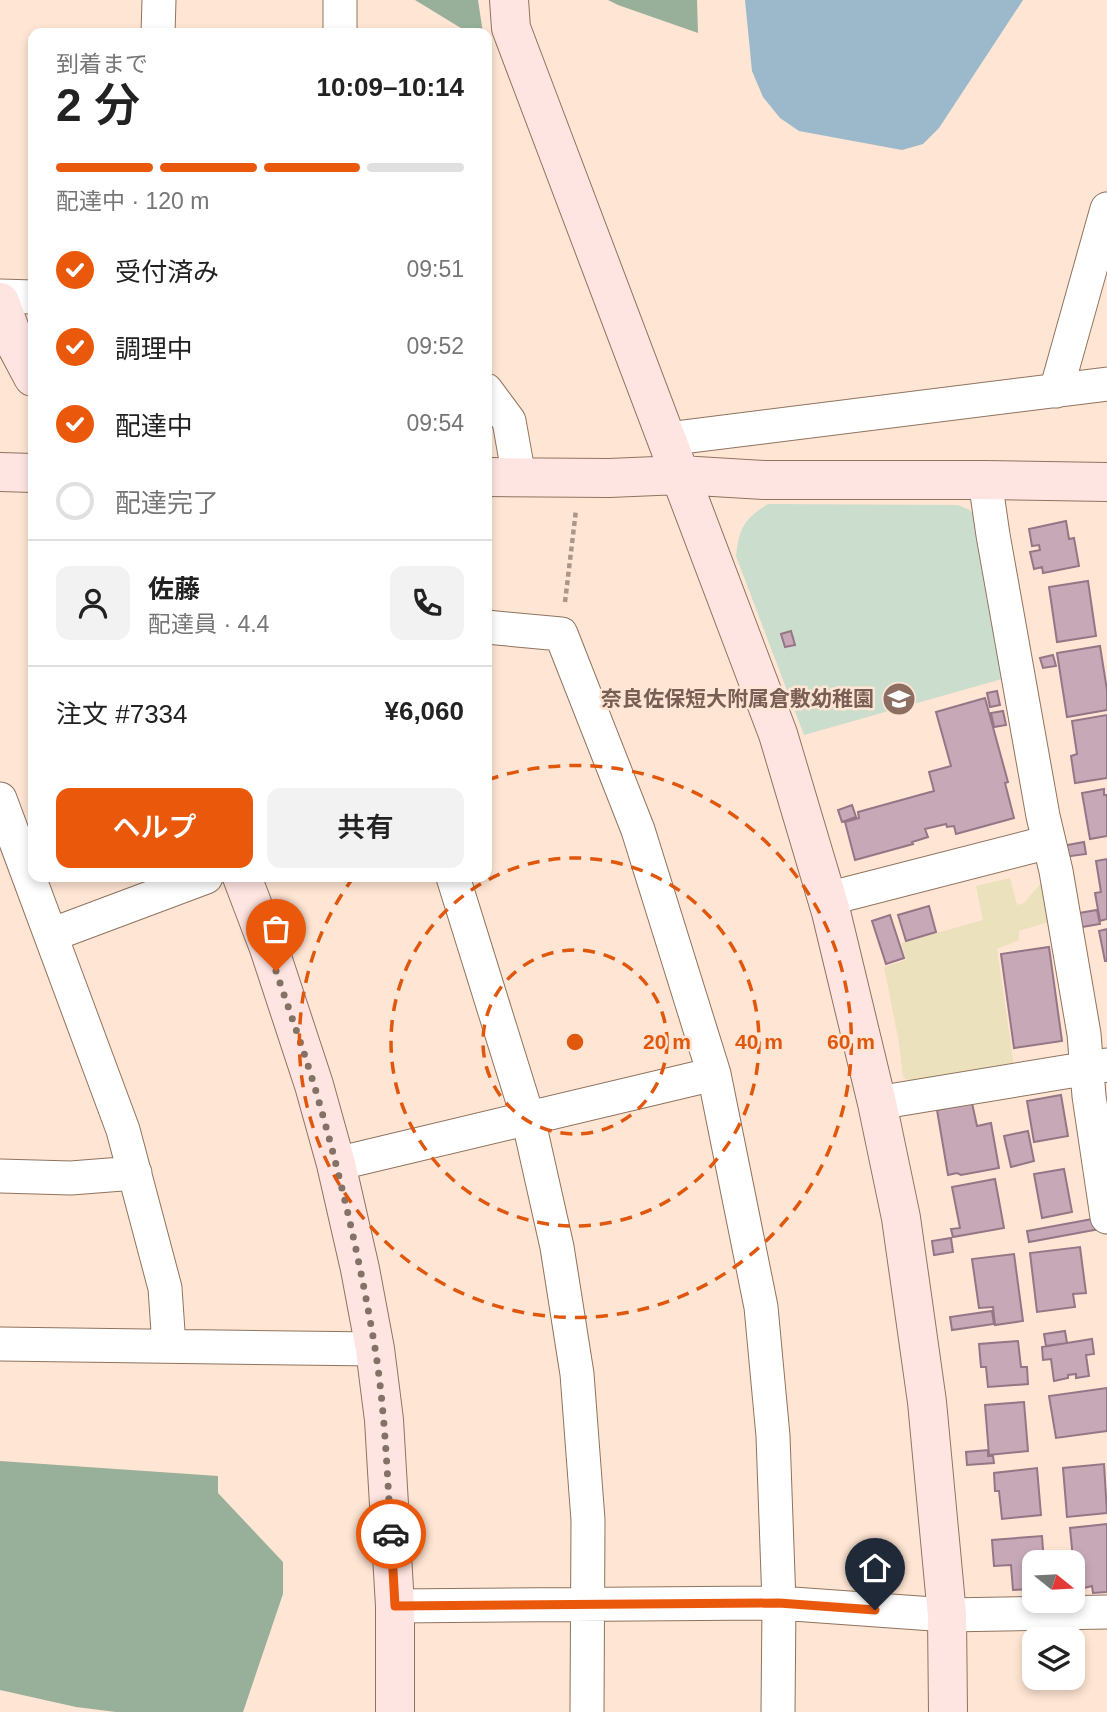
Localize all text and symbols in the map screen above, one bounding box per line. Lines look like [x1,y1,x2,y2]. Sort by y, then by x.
text: 到着まで [56,51,148,77]
text: 10:09–10:14 [317,72,464,102]
text: 2 分 [56,79,140,131]
text: 配達中 · 120 m [56,188,209,214]
icon: check [56,251,94,289]
text: 09:51 [406,256,464,282]
text: 受付済み [115,257,219,287]
icon: check [56,328,94,366]
text: 09:52 [406,333,464,359]
text: 調理中 [115,334,193,364]
icon: check [56,405,94,443]
text: 09:54 [406,410,464,436]
text: 配達中 [115,411,193,441]
text: 配達完了 [115,488,219,518]
button: person [56,566,130,640]
button: phone [390,566,464,640]
text: 佐藤 [148,574,200,604]
text: 配達員 · 4.4 [148,611,269,637]
school or university icon: 奈良佐保短大附属倉敷幼稚園 [880,680,918,718]
place label: 奈良佐保短大附属倉敷幼稚園 [601,687,874,710]
text: ¥6,060 [384,696,464,726]
text: 注文 #7334 [56,699,188,729]
button: ヘルプ [56,788,253,868]
button: 共有 [267,788,464,868]
pin [246,899,306,971]
icon: bag [257,910,295,948]
centre of rings [563,1030,587,1054]
text: 20 m [643,1030,691,1053]
text: 40 m [735,1030,783,1053]
text: 60 m [827,1030,875,1053]
courier [356,1499,426,1569]
icon: car [372,1515,410,1553]
pin [845,1538,905,1610]
icon: home [856,1549,894,1587]
north arrow [1022,1550,1085,1614]
map controls [1022,1550,1085,1690]
button: layers [1022,1627,1085,1690]

